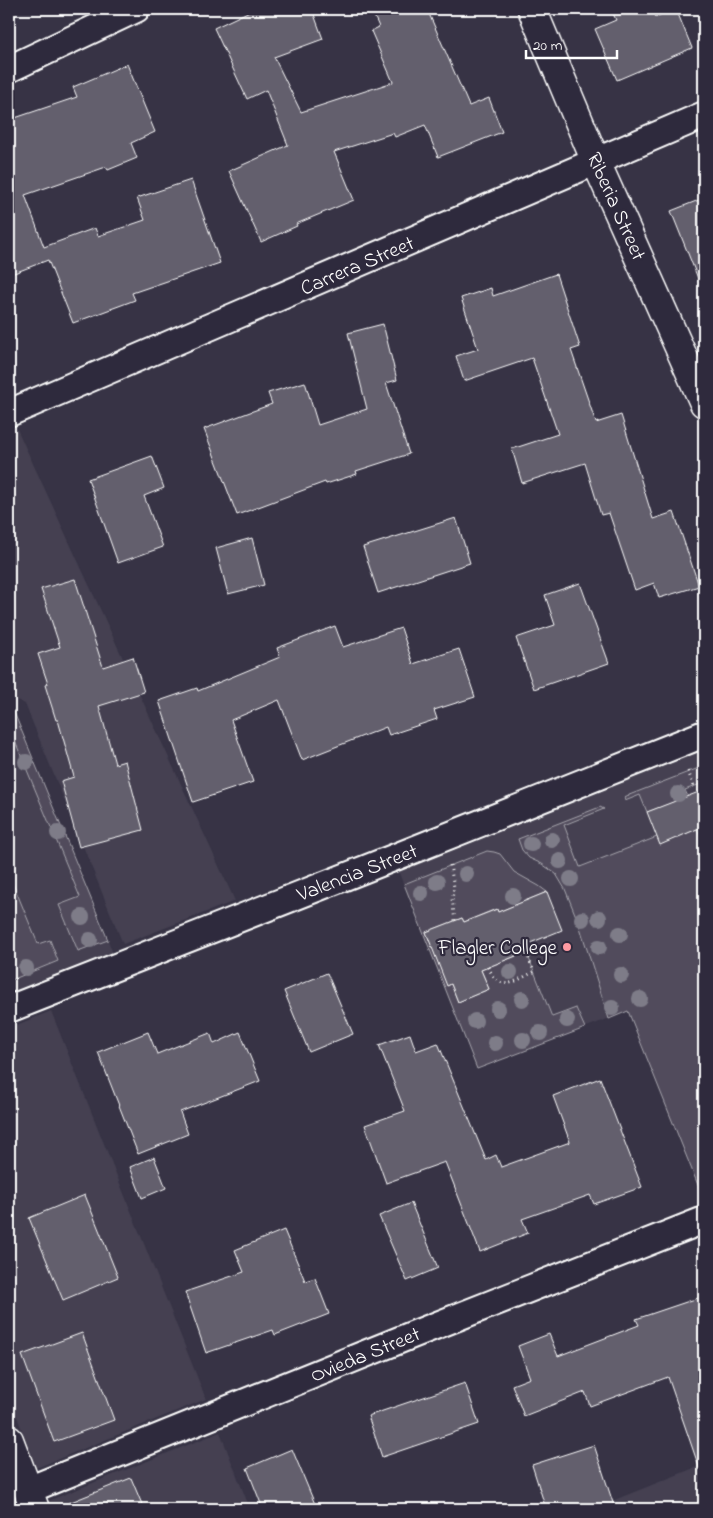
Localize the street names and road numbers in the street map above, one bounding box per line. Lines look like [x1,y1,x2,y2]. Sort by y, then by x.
street label: Riberia Street [578,148,652,266]
street label: Carrera Street [296,229,419,304]
street label: Valencia Street [292,837,422,911]
street label: Ovieda Street [306,1320,425,1392]

